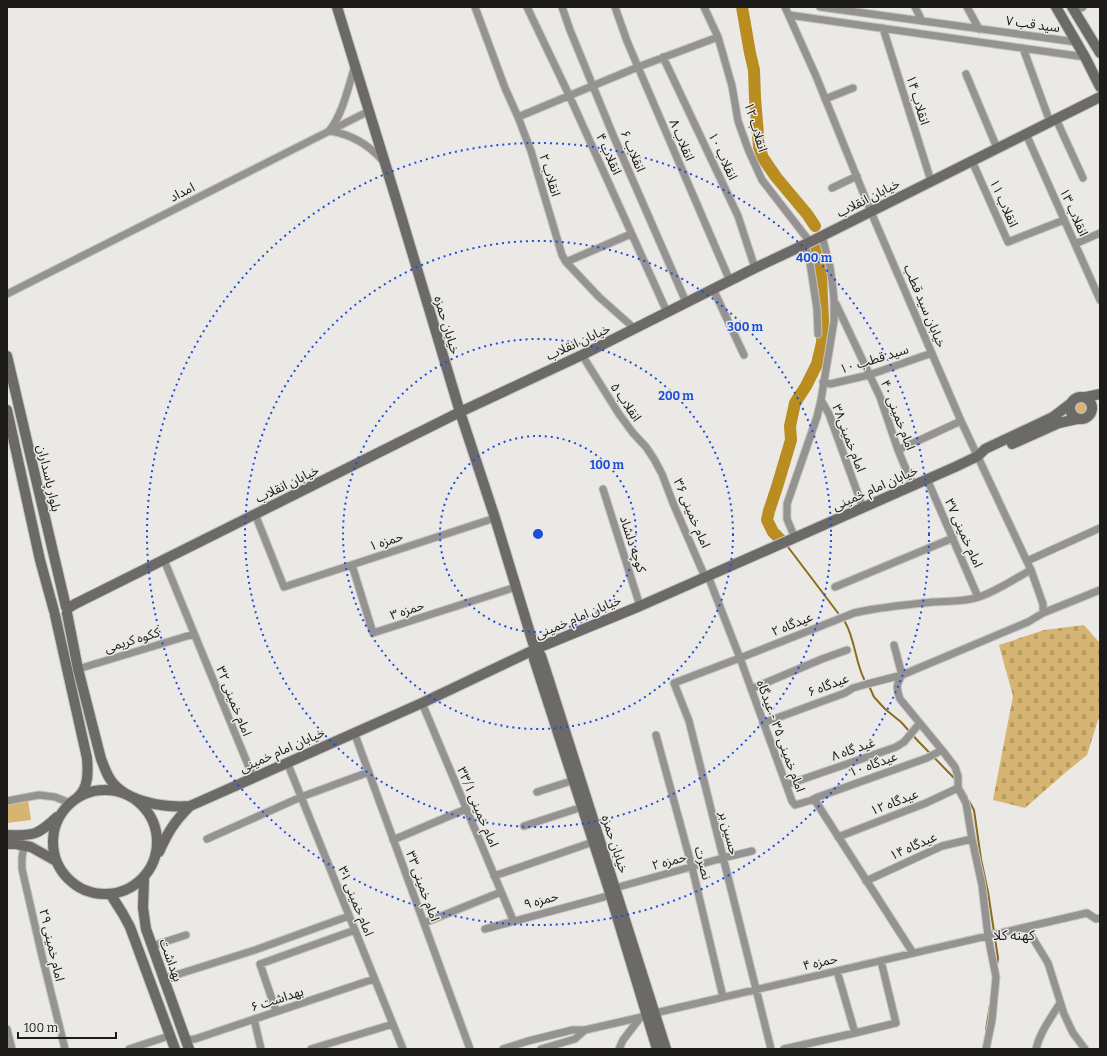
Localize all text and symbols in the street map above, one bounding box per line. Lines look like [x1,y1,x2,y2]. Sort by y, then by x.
street label: سید قب ۷ [1005,13,1061,36]
street label: انقلاب ۱۴ [903,73,933,127]
street label: انقلاب ۱۲ [741,100,771,154]
street label: انقلاب ۸ [666,117,697,163]
street label: انقلاب ۶ [617,128,648,174]
street label: انقلاب ۱۰ [705,130,741,182]
street label: انقلاب ۴ [593,131,625,177]
street label: انقلاب ۲ [536,152,564,198]
street label: خیابان انقلاب [834,176,903,221]
street label: انقلاب ۱۱ [986,177,1021,230]
street label: امداد [167,179,197,205]
street label: انقلاب ۱۳ [1056,186,1091,239]
text: 400 m [796,251,833,265]
street label: خیابان سید قطب [900,262,949,351]
street label: خیابان حمزه [430,294,463,357]
text: 300 m [727,320,763,334]
street label: خیابان انقلاب [544,321,613,364]
street label: سید قطب ۱۰ [838,341,910,377]
street label: امام خمینی ۴۰ [876,378,918,453]
street label: انقلاب ۵ [607,380,644,425]
text: 200 m [658,389,694,403]
street label: امام خمینی۳۸ [827,402,869,475]
street label: بلوار پاسداران [32,443,64,513]
text: 100 m [590,458,625,472]
street label: خیابان انقلاب [253,462,322,507]
street label: خیابان امام خمینی [830,462,921,515]
street label: امام خمینی ۳۶ [669,476,713,551]
street label: امام خمینی ۳۷ [940,496,986,571]
street label: کوچه دلشاد [615,514,649,575]
centre of rings [531,527,545,541]
street label: حمزه ۱ [367,528,405,554]
street label: خیابان امام خمینی [533,592,624,644]
street label: حمزه ۳ [388,597,426,623]
street label: عیدگاه ۲ [769,609,815,639]
street label: ککوه کریمی [103,624,162,656]
street label: امام خمینی ۳۲ [211,664,255,739]
street label: عیدگاه ۶ [805,670,851,700]
street label: امام خمینی ۳۵ - عیدگاه [752,678,808,795]
street label: خیابان امام خمینی [237,724,328,777]
street label: عید گاه ۸ [829,734,877,764]
street label: عیدگاه ۱۰ [847,748,900,780]
street label: امام خمینی ۳۳/۱ [453,765,502,850]
street label: عیدگاه ۱۲ [868,786,921,818]
street label: حسین بر [715,809,742,857]
street label: خیابان حمزه [598,813,632,876]
street label: عیدگاه ۱۴ [887,829,939,863]
street label: نصرت [692,845,714,881]
street label: امام خمینی ۳۳ [401,849,443,924]
street label: حمزه ۲ [650,849,688,873]
street label: امام خمینی ۳۱ [333,864,377,939]
street label: حمزه ۹ [522,888,560,912]
street label: امام خمینی ۲۹ [34,907,68,983]
district label: کهنه کلا [993,927,1035,944]
street label: بهداشت [155,937,186,984]
street label: حمزه ۴ [801,951,839,973]
street label: بهداشت ۶ [249,983,306,1016]
scale bar [18,1014,116,1040]
text: 100 m [24,1021,59,1035]

